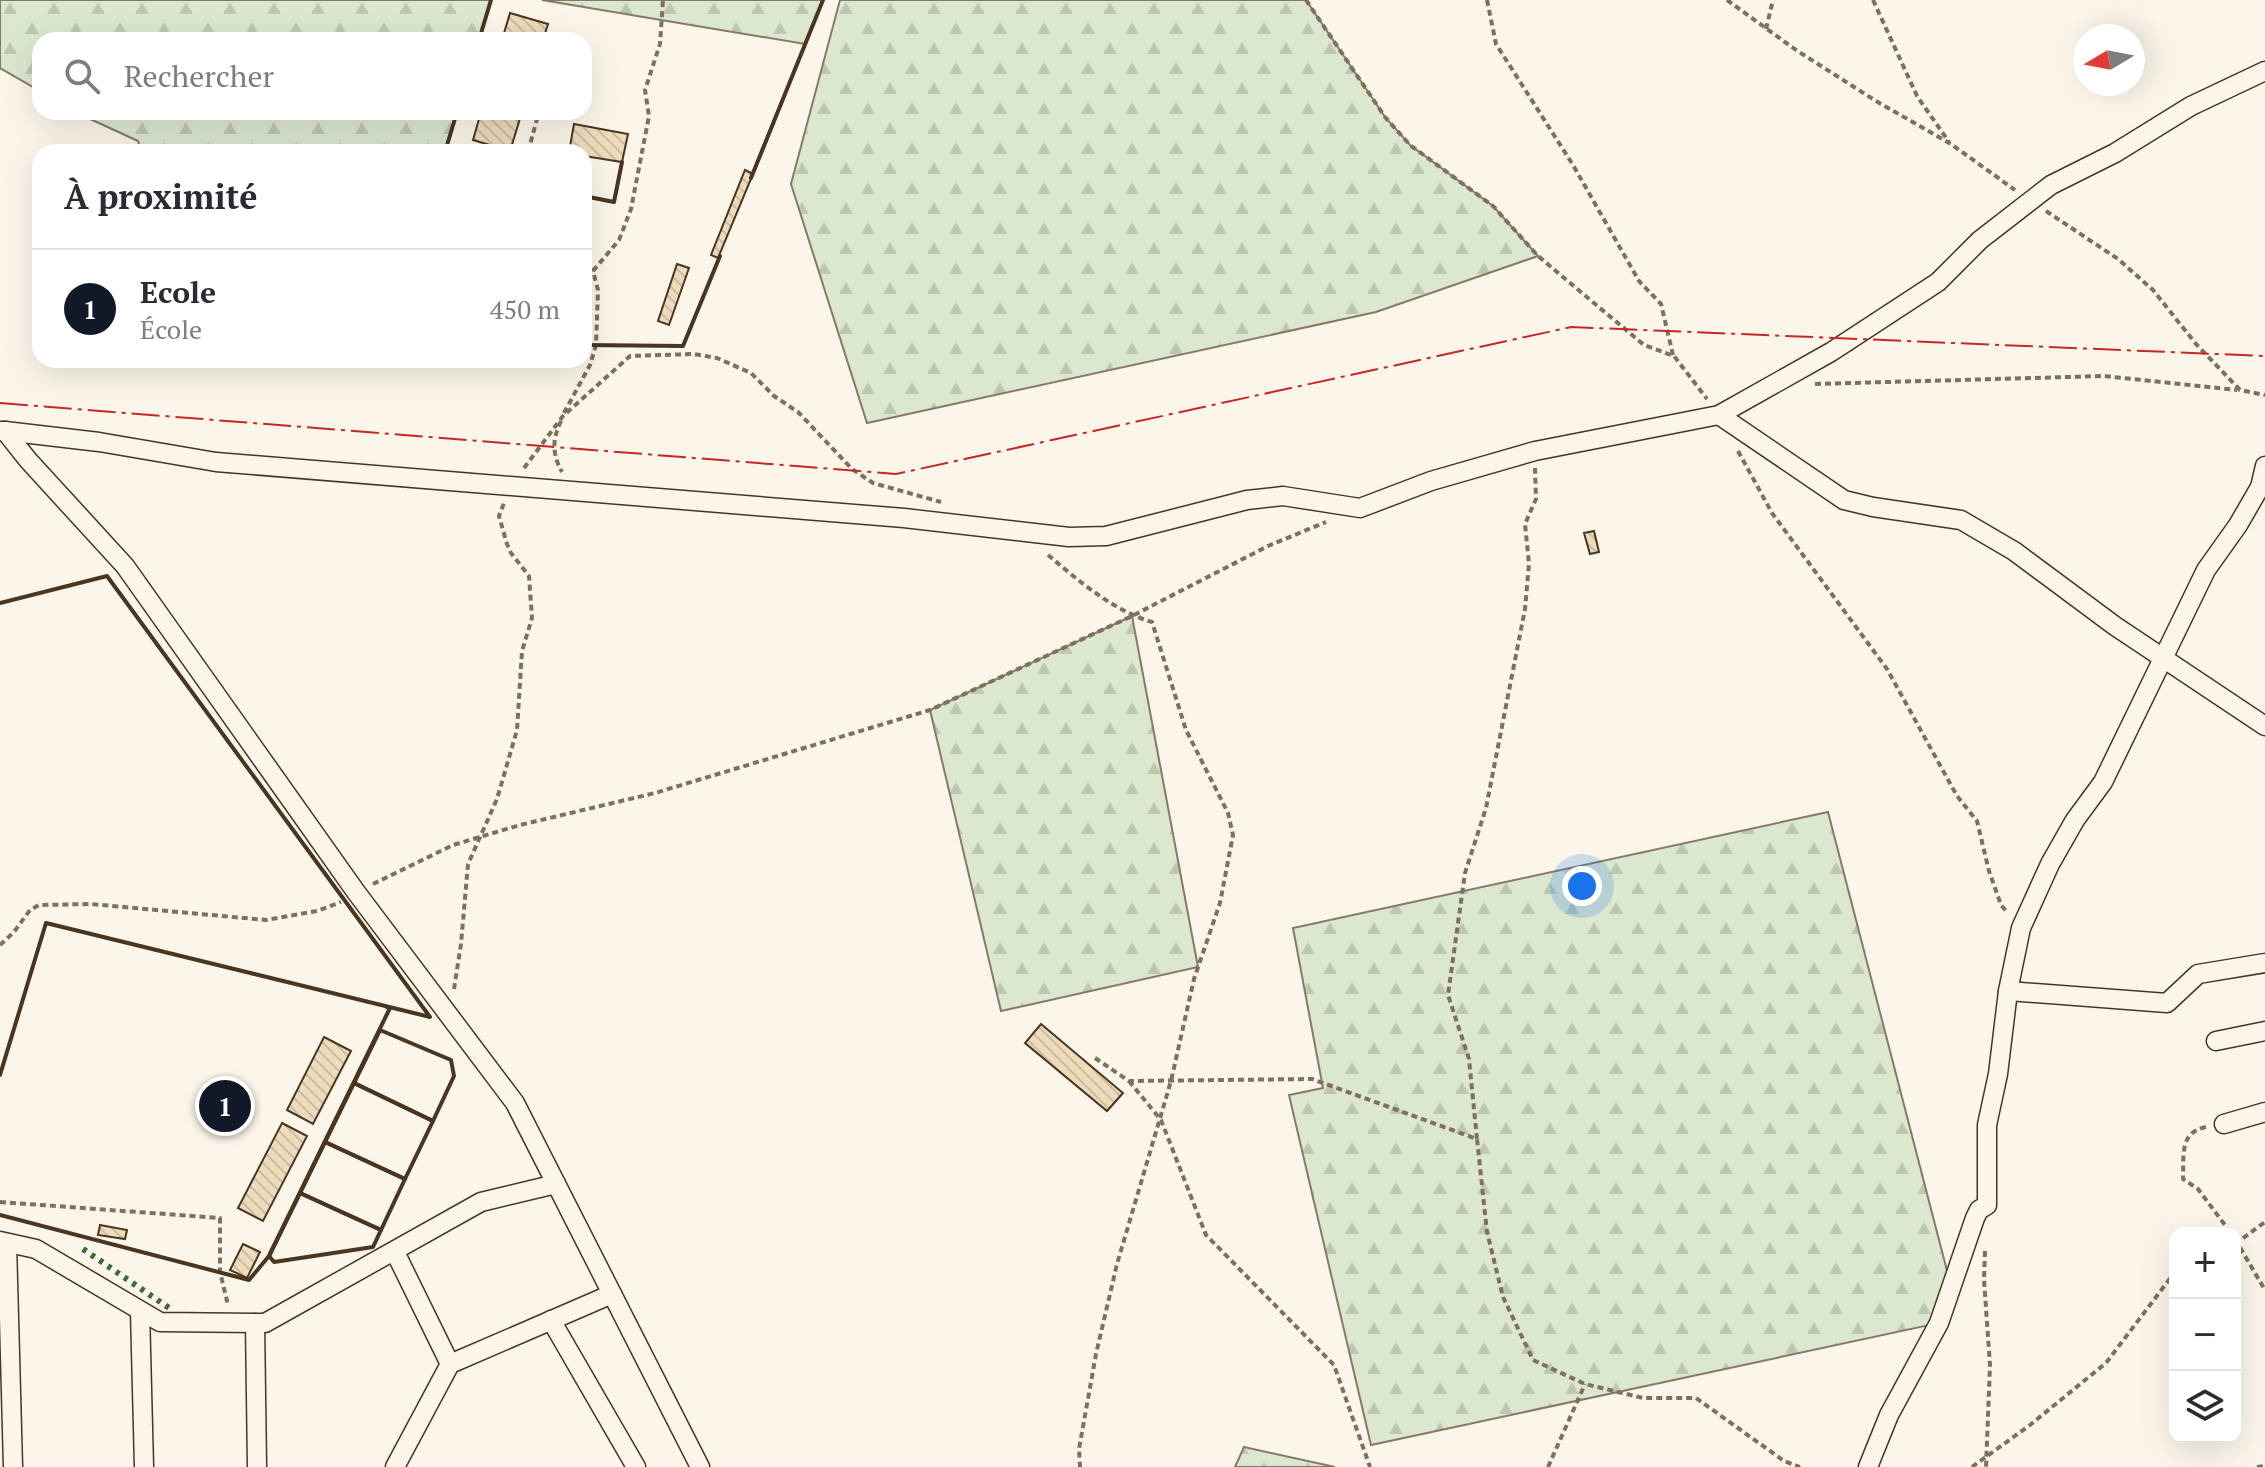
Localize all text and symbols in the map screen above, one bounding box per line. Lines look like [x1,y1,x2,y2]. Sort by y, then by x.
north arrow [2073,24,2145,96]
search box [32,32,592,120]
icon: search [60,54,104,98]
text: Rechercher [124,56,274,96]
text: À proximité [64,174,258,219]
text: Ecole [140,272,216,312]
text: 1 [83,292,97,326]
text: 450 m [490,292,560,326]
text: École [140,312,202,346]
your location [1562,866,1602,906]
pin: 1 [199,1076,251,1136]
map controls [2169,1227,2241,1443]
button: + [2169,1227,2241,1299]
button: − [2169,1299,2241,1371]
button: layers [2169,1371,2241,1443]

